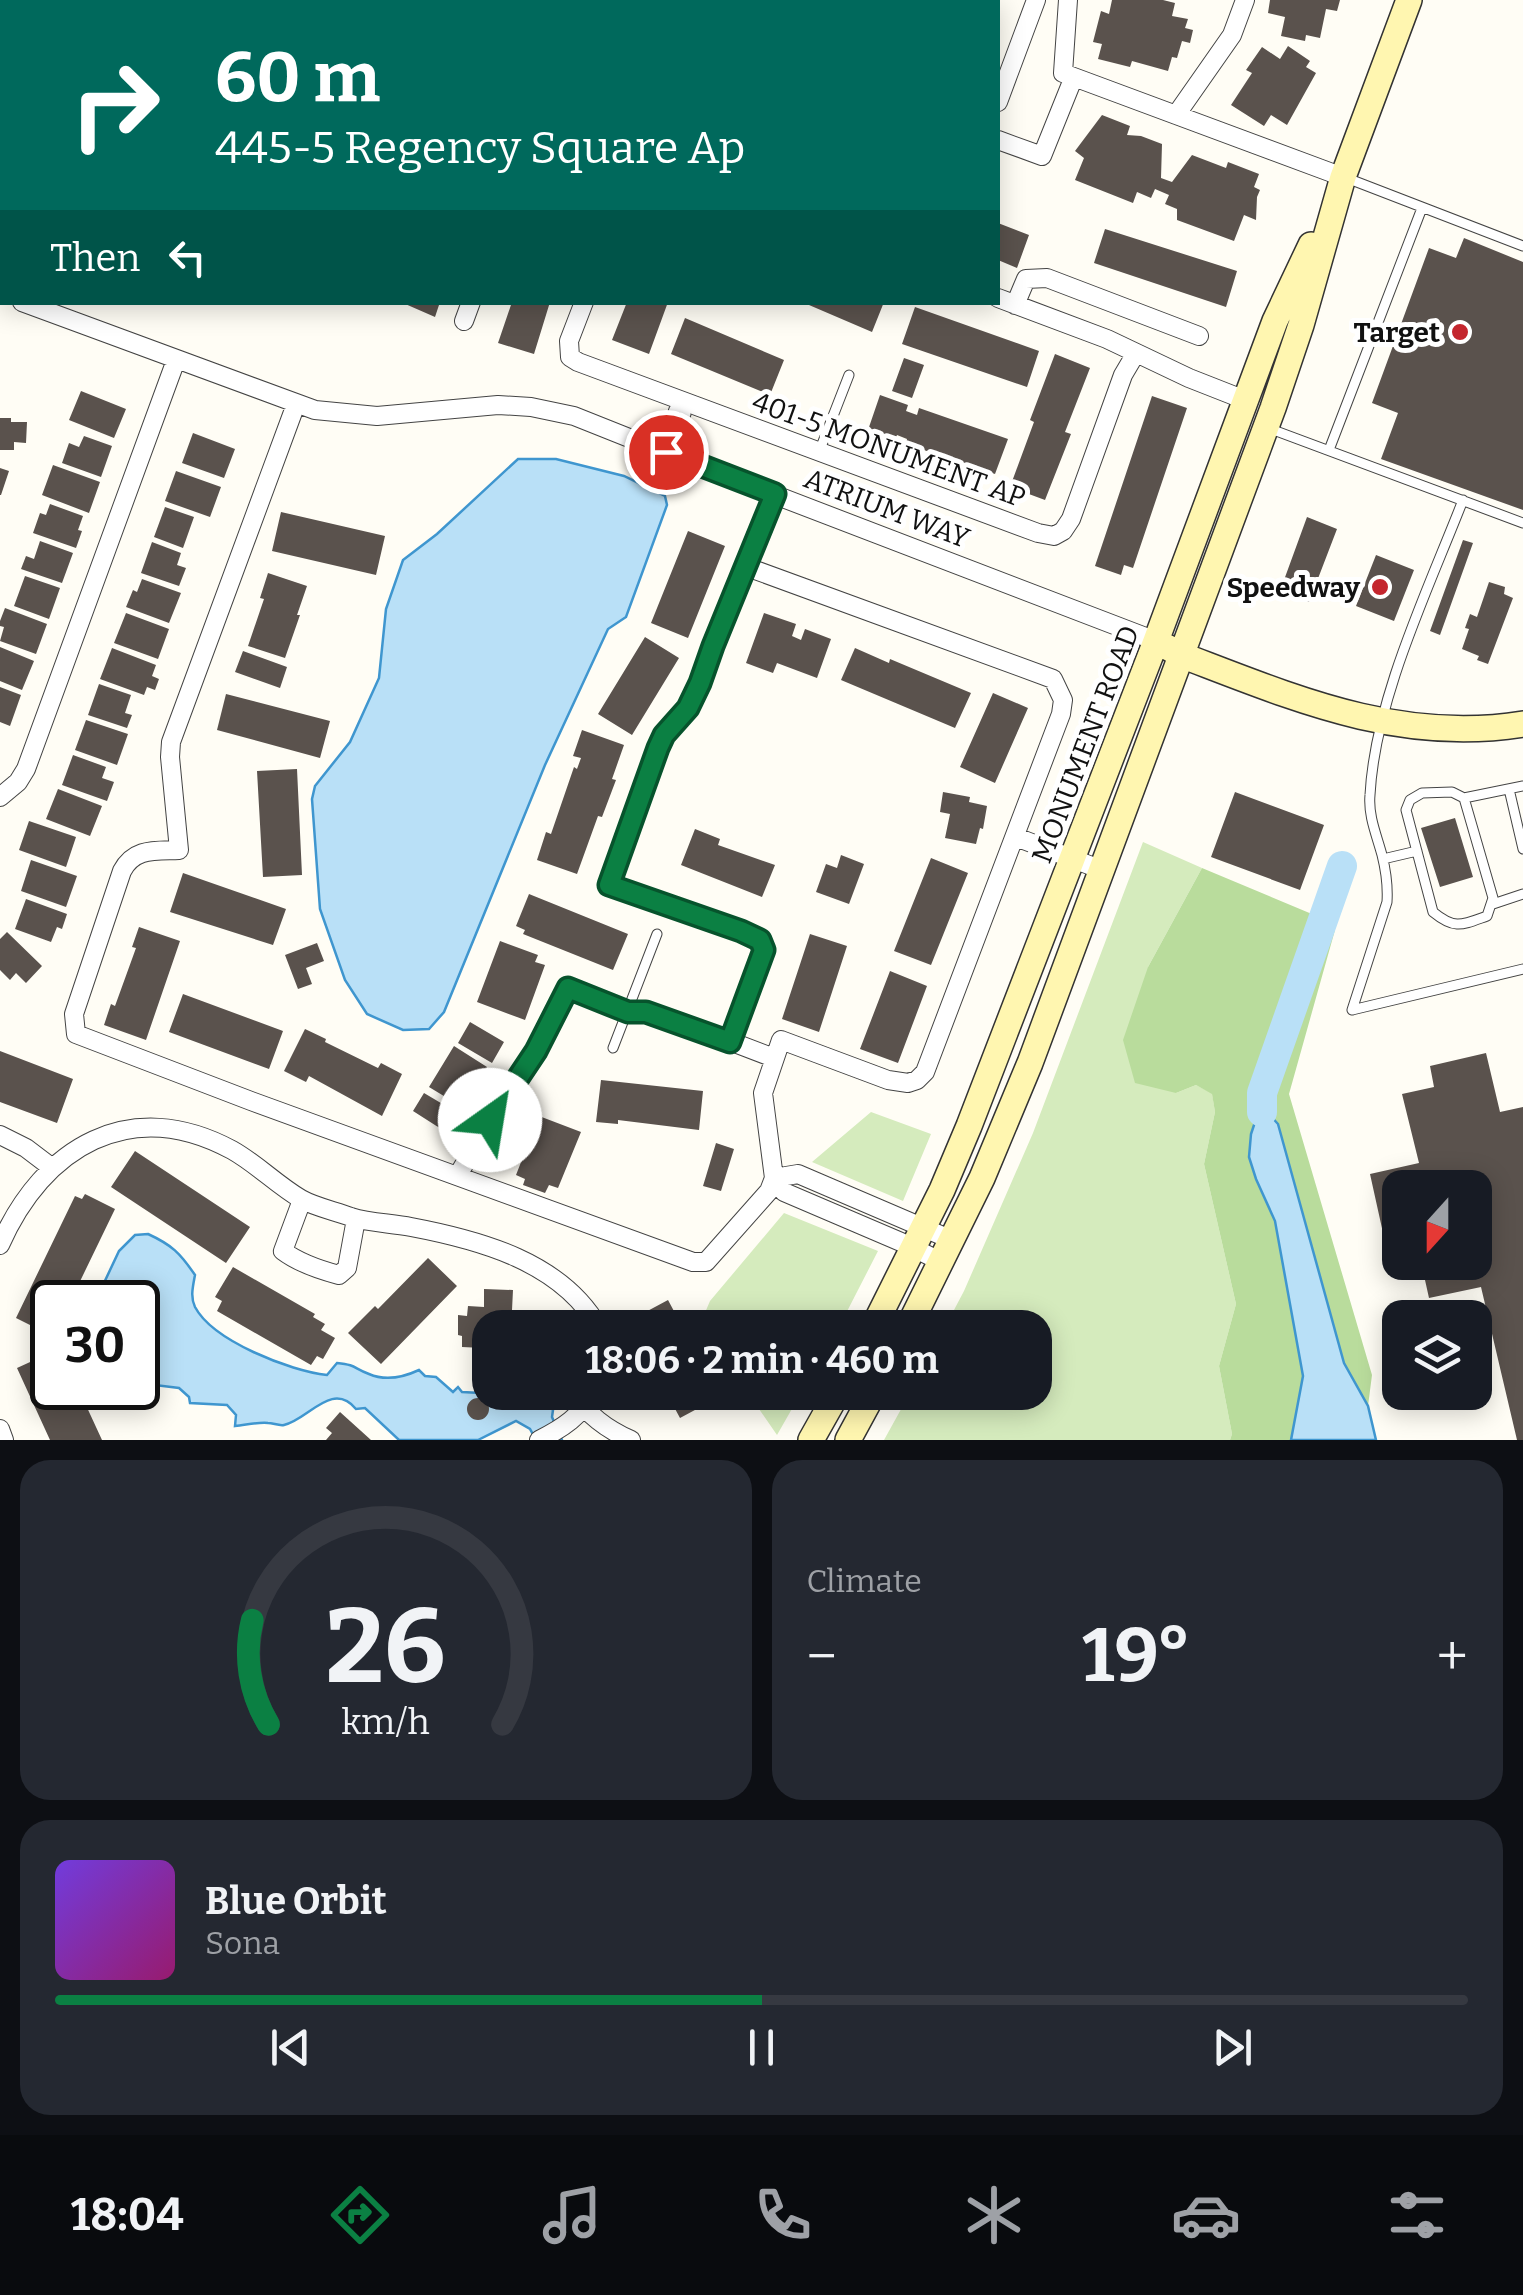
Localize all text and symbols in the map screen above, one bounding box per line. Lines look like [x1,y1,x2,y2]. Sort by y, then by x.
text: 60 m [215,36,380,120]
icon: right [50,40,180,170]
text: 445-5 Regency Square Ap [215,121,745,175]
icon: left [160,230,215,285]
text: Then [50,235,140,281]
place label: Target [1353,316,1440,349]
marker: Target [1449,321,1471,343]
street label: 401-5 MONUMENT AP [748,385,1030,514]
pin [624,410,709,495]
icon: arrive [639,425,694,480]
street label: ATRIUM WAY [800,462,974,555]
place label: Speedway [1226,571,1360,604]
marker: Speedway [1369,576,1391,598]
street label: MONUMENT ROAD [1025,621,1146,868]
position arrow [438,1068,542,1172]
north arrow [1382,1170,1492,1280]
map controls [1382,1170,1492,1410]
speed limit sign: 30 [30,1280,160,1410]
button: layers [1382,1300,1492,1410]
text: 18:06 · 2 min · 460 m [585,1337,939,1383]
text: Climate [807,1562,922,1600]
text: 26 [326,1585,446,1710]
text: 19° [1082,1611,1191,1701]
text: − [807,1624,837,1690]
text: + [1437,1624,1468,1690]
text: km/h [342,1701,430,1743]
text: Blue Orbit [205,1878,387,1924]
text: Sona [205,1924,280,1962]
icon: previous [263,2020,318,2075]
icon: pause [734,2020,789,2075]
icon: next [1205,2020,1260,2075]
icon: directions [325,2180,395,2250]
icon: music [537,2180,607,2250]
icon: phone [748,2180,818,2250]
icon: climate [959,2180,1029,2250]
icon: car [1171,2180,1241,2250]
icon: filters [1382,2180,1452,2250]
text: 18:04 [71,2188,184,2242]

